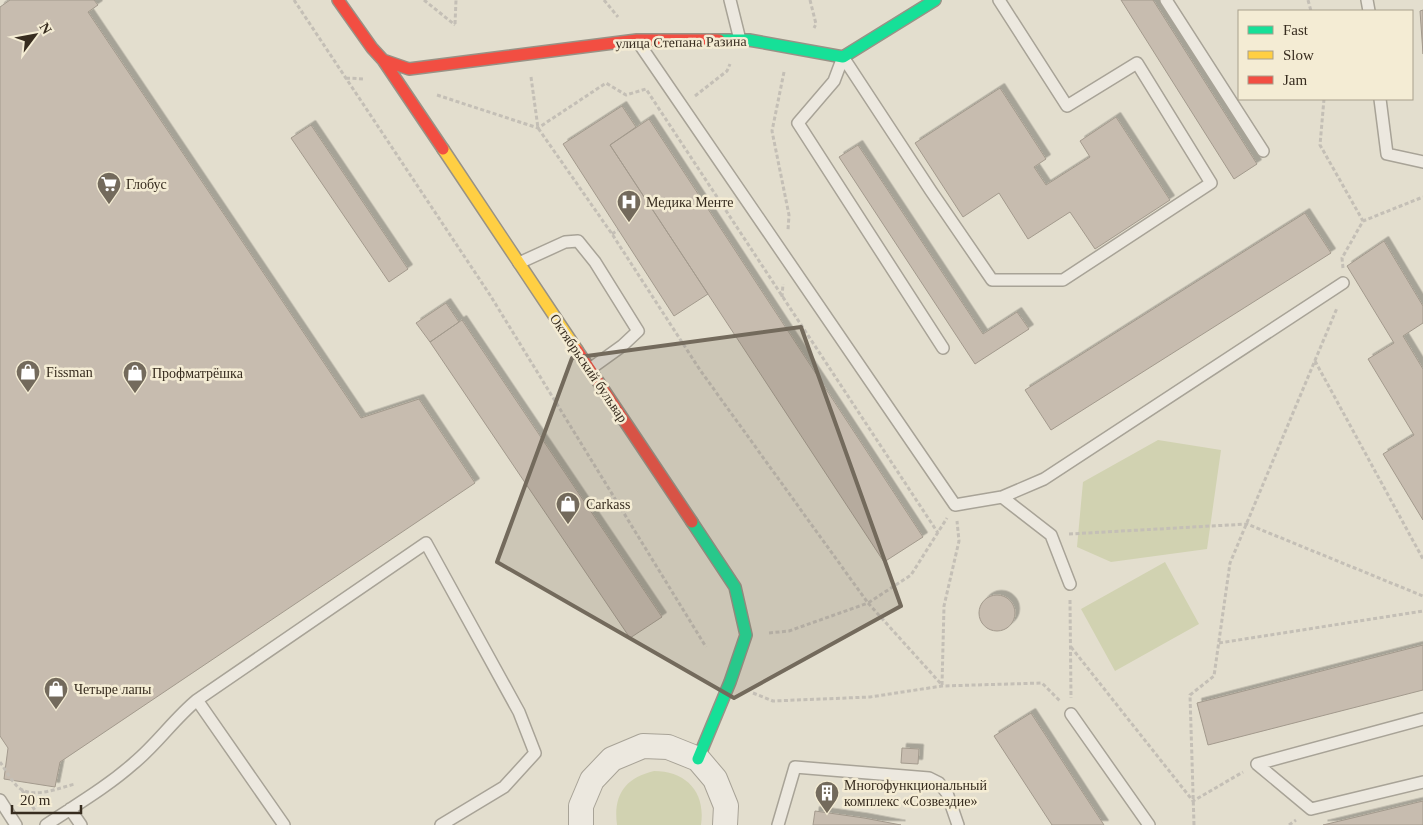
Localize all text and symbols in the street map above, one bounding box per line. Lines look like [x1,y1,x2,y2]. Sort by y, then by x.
north arrow [10,10,60,60]
legend [1238,10,1413,100]
text: N [37,20,55,37]
text: Fast [1283,22,1309,38]
street label: улица Степана Разина [615,34,748,51]
text: Slow [1283,47,1314,63]
text: Jam [1283,72,1307,88]
supermarket icon: Глобус [96,171,122,205]
place label: Глобус [126,177,167,192]
hospital icon: Медика Менте [616,189,642,223]
place label: Медика Менте [646,195,734,210]
street label: Октябрьский бульвар [547,311,630,425]
shop icon: Fissman [15,359,41,393]
shop icon: Профматрёшка [122,360,148,394]
place label: Fissman [46,365,93,380]
place label: Профматрёшка [152,366,244,381]
shop icon: Carkass [555,491,581,525]
place label: Carkass [586,497,630,512]
shop icon: Четыре лапы [43,676,69,710]
place label: Четыре лапы [74,682,152,697]
place label: Многофункциональный комплекс «Созвездие» [844,778,987,809]
building icon: Многофункциональный комплекс «Созвездие» [814,780,840,814]
scale bar [12,782,81,814]
text: 20 m [20,792,51,808]

